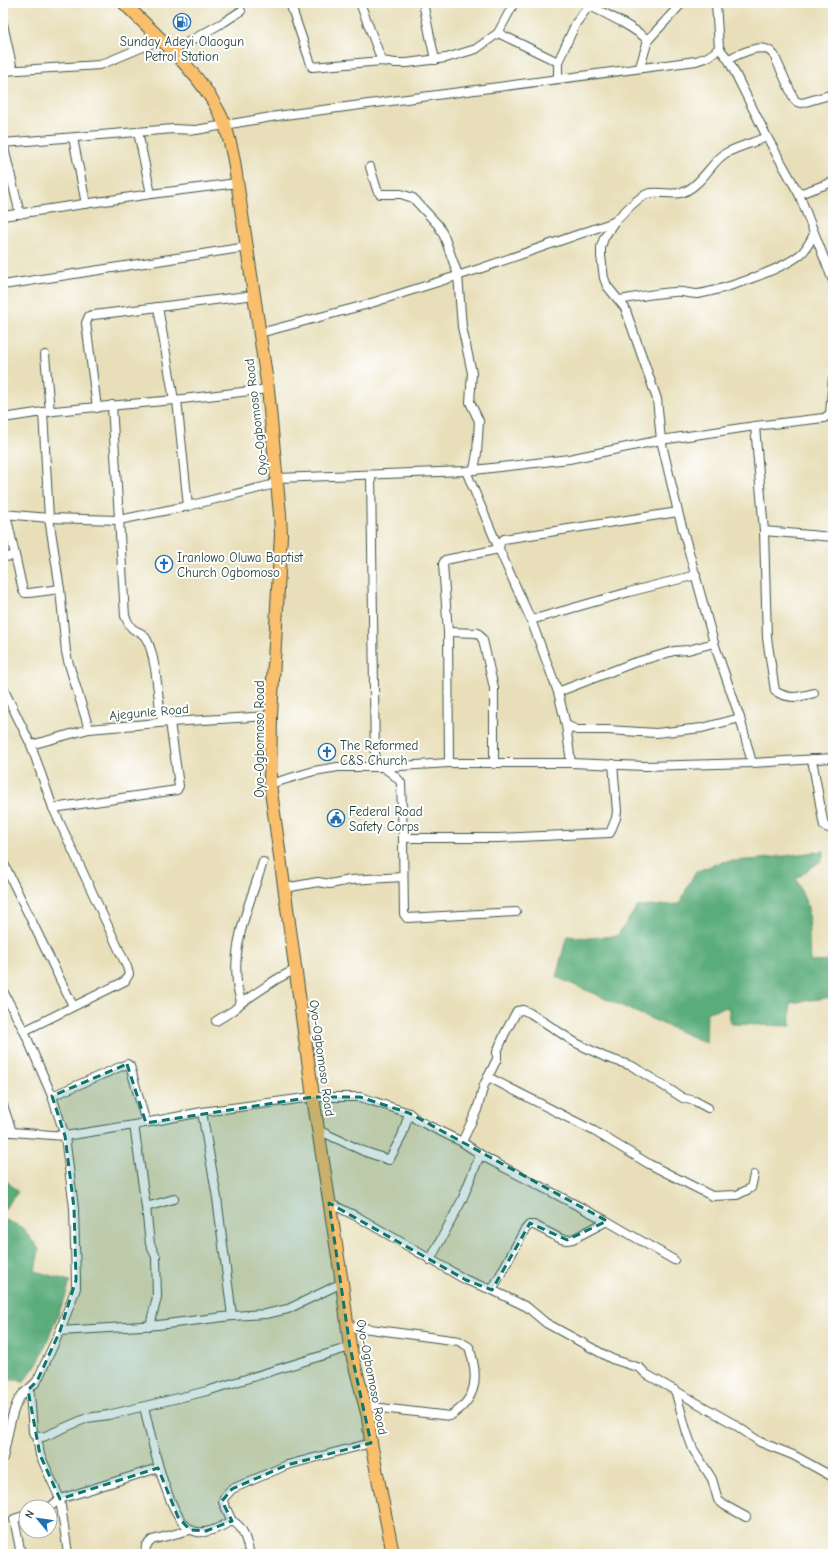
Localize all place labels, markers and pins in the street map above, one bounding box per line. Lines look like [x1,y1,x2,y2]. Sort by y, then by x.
fuel station icon: Sunday Adeyi Olaogun Petrol Station [172,12,192,32]
place label: Sunday Adeyi Olaogun Petrol Station [120,34,244,64]
place label: Iranlowo Oluwa Baptist Church Ogbomoso [177,550,304,580]
church icon: Iranlowo Oluwa Baptist Church Ogbomoso [154,554,174,574]
place label: The Reformed C&S Church [340,738,418,768]
church icon: The Reformed C&S Church [317,742,337,762]
place label: Federal Road Safety Corps [349,804,423,834]
public building icon: Federal Road Safety Corps [326,808,346,828]

